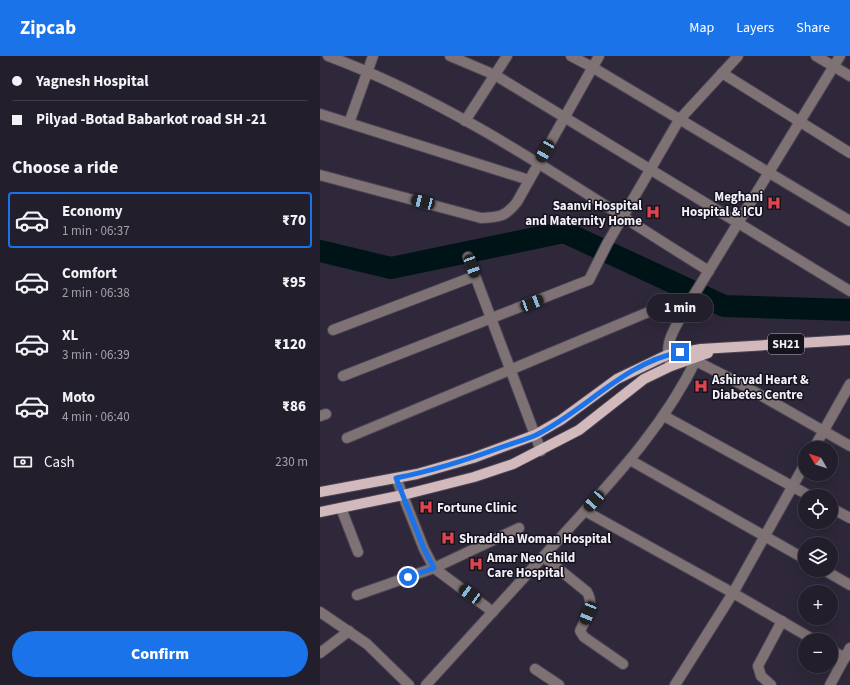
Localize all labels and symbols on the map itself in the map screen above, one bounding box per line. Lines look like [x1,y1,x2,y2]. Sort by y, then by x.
car [534,138,556,164]
place label: Meghani Hospital & ICU [681,188,763,221]
car [410,193,436,211]
hospital icon: Meghani Hospital & ICU [766,195,782,211]
place label: Saanvi Hospital and Maternity Home [525,197,642,230]
hospital icon: Saanvi Hospital and Maternity Home [645,204,661,220]
car [462,253,482,279]
car [519,293,545,313]
callout: 1 min [647,294,713,322]
road number: SH21 [768,334,804,354]
route end [671,343,689,361]
place label: Ashirvad Heart & Diabetes Centre [711,371,809,404]
hospital icon: Ashirvad Heart & Diabetes Centre [693,378,709,394]
north arrow [798,441,838,481]
car [582,488,606,514]
hospital icon: Fortune Clinic [418,499,434,515]
place label: Fortune Clinic [437,499,517,517]
hospital icon: Shraddha Woman Hospital [440,530,456,546]
place label: Shraddha Woman Hospital [459,530,611,548]
place label: Amar Neo Child Care Hospital [486,549,575,582]
hospital icon: Amar Neo Child Care Hospital [468,556,484,572]
route start [399,568,417,586]
car [457,582,483,606]
car [578,600,598,626]

